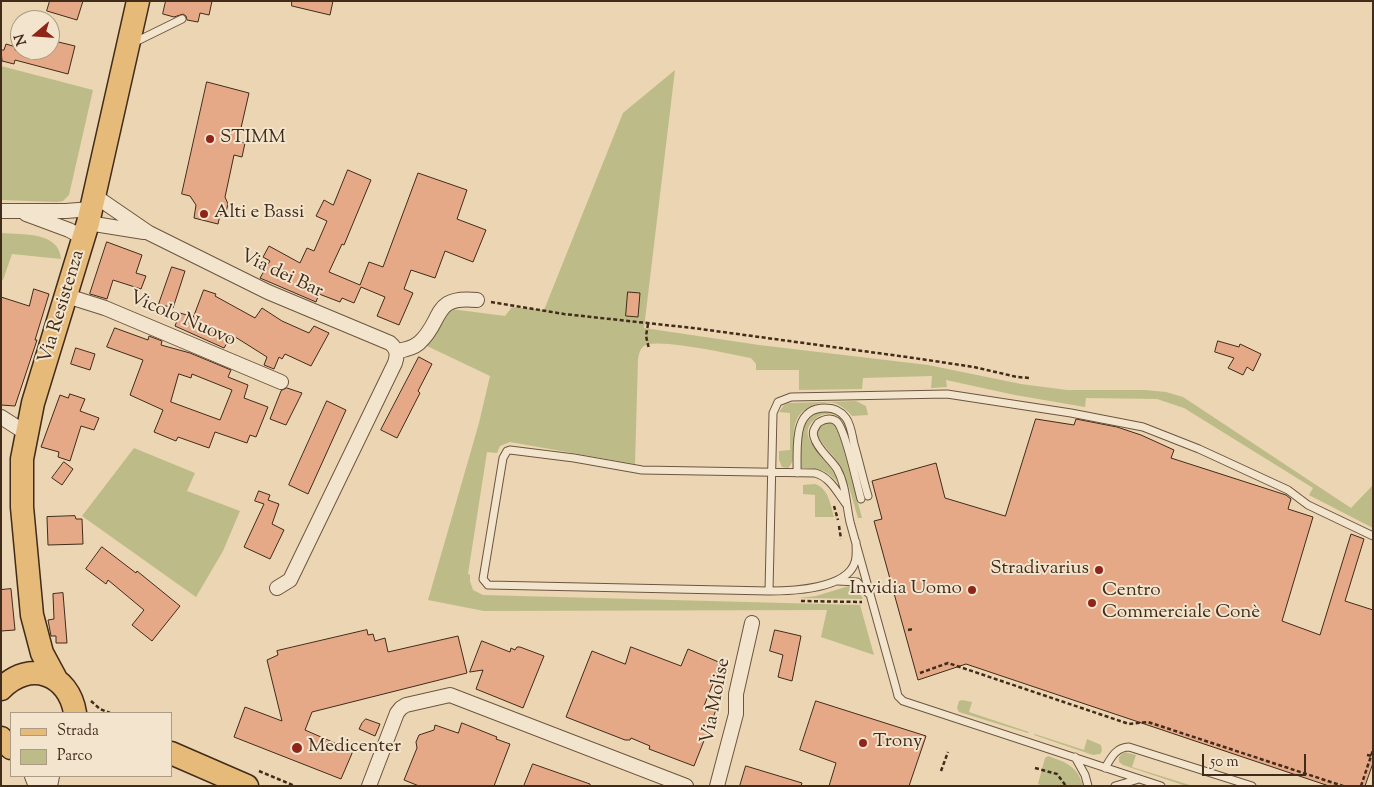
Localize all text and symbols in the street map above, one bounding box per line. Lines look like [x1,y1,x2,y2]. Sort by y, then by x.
north arrow [10,10,60,60]
text: N [10,31,33,48]
place label: STIMM [220,128,286,150]
marker: STIMM [204,133,216,145]
place label: Alti e Bassi [214,203,304,225]
marker: Alti e Bassi [198,208,210,220]
street label: Via dei Bar [236,246,326,304]
street label: Via Resistenza [35,248,91,366]
street label: Vicolo Nuovo [125,287,239,353]
place label: Stradivarius [990,559,1089,581]
marker: Stradivarius [1093,564,1105,576]
place label: Invidia Uomo [849,579,962,601]
place label: Centro Commerciale Conè [1102,581,1260,625]
marker: Invidia Uomo [966,584,978,596]
marker: Centro Commerciale Conè [1086,597,1098,609]
street label: Via Molise [698,656,736,746]
legend [10,712,172,777]
text: Strada [57,721,99,742]
place label: Trony [873,732,922,754]
place label: Medicenter [308,737,401,759]
marker: Trony [857,737,869,749]
marker: Medicenter [290,741,304,755]
scale bar [1204,744,1308,776]
text: Parco [57,746,93,767]
text: 50 m [1210,752,1239,773]

